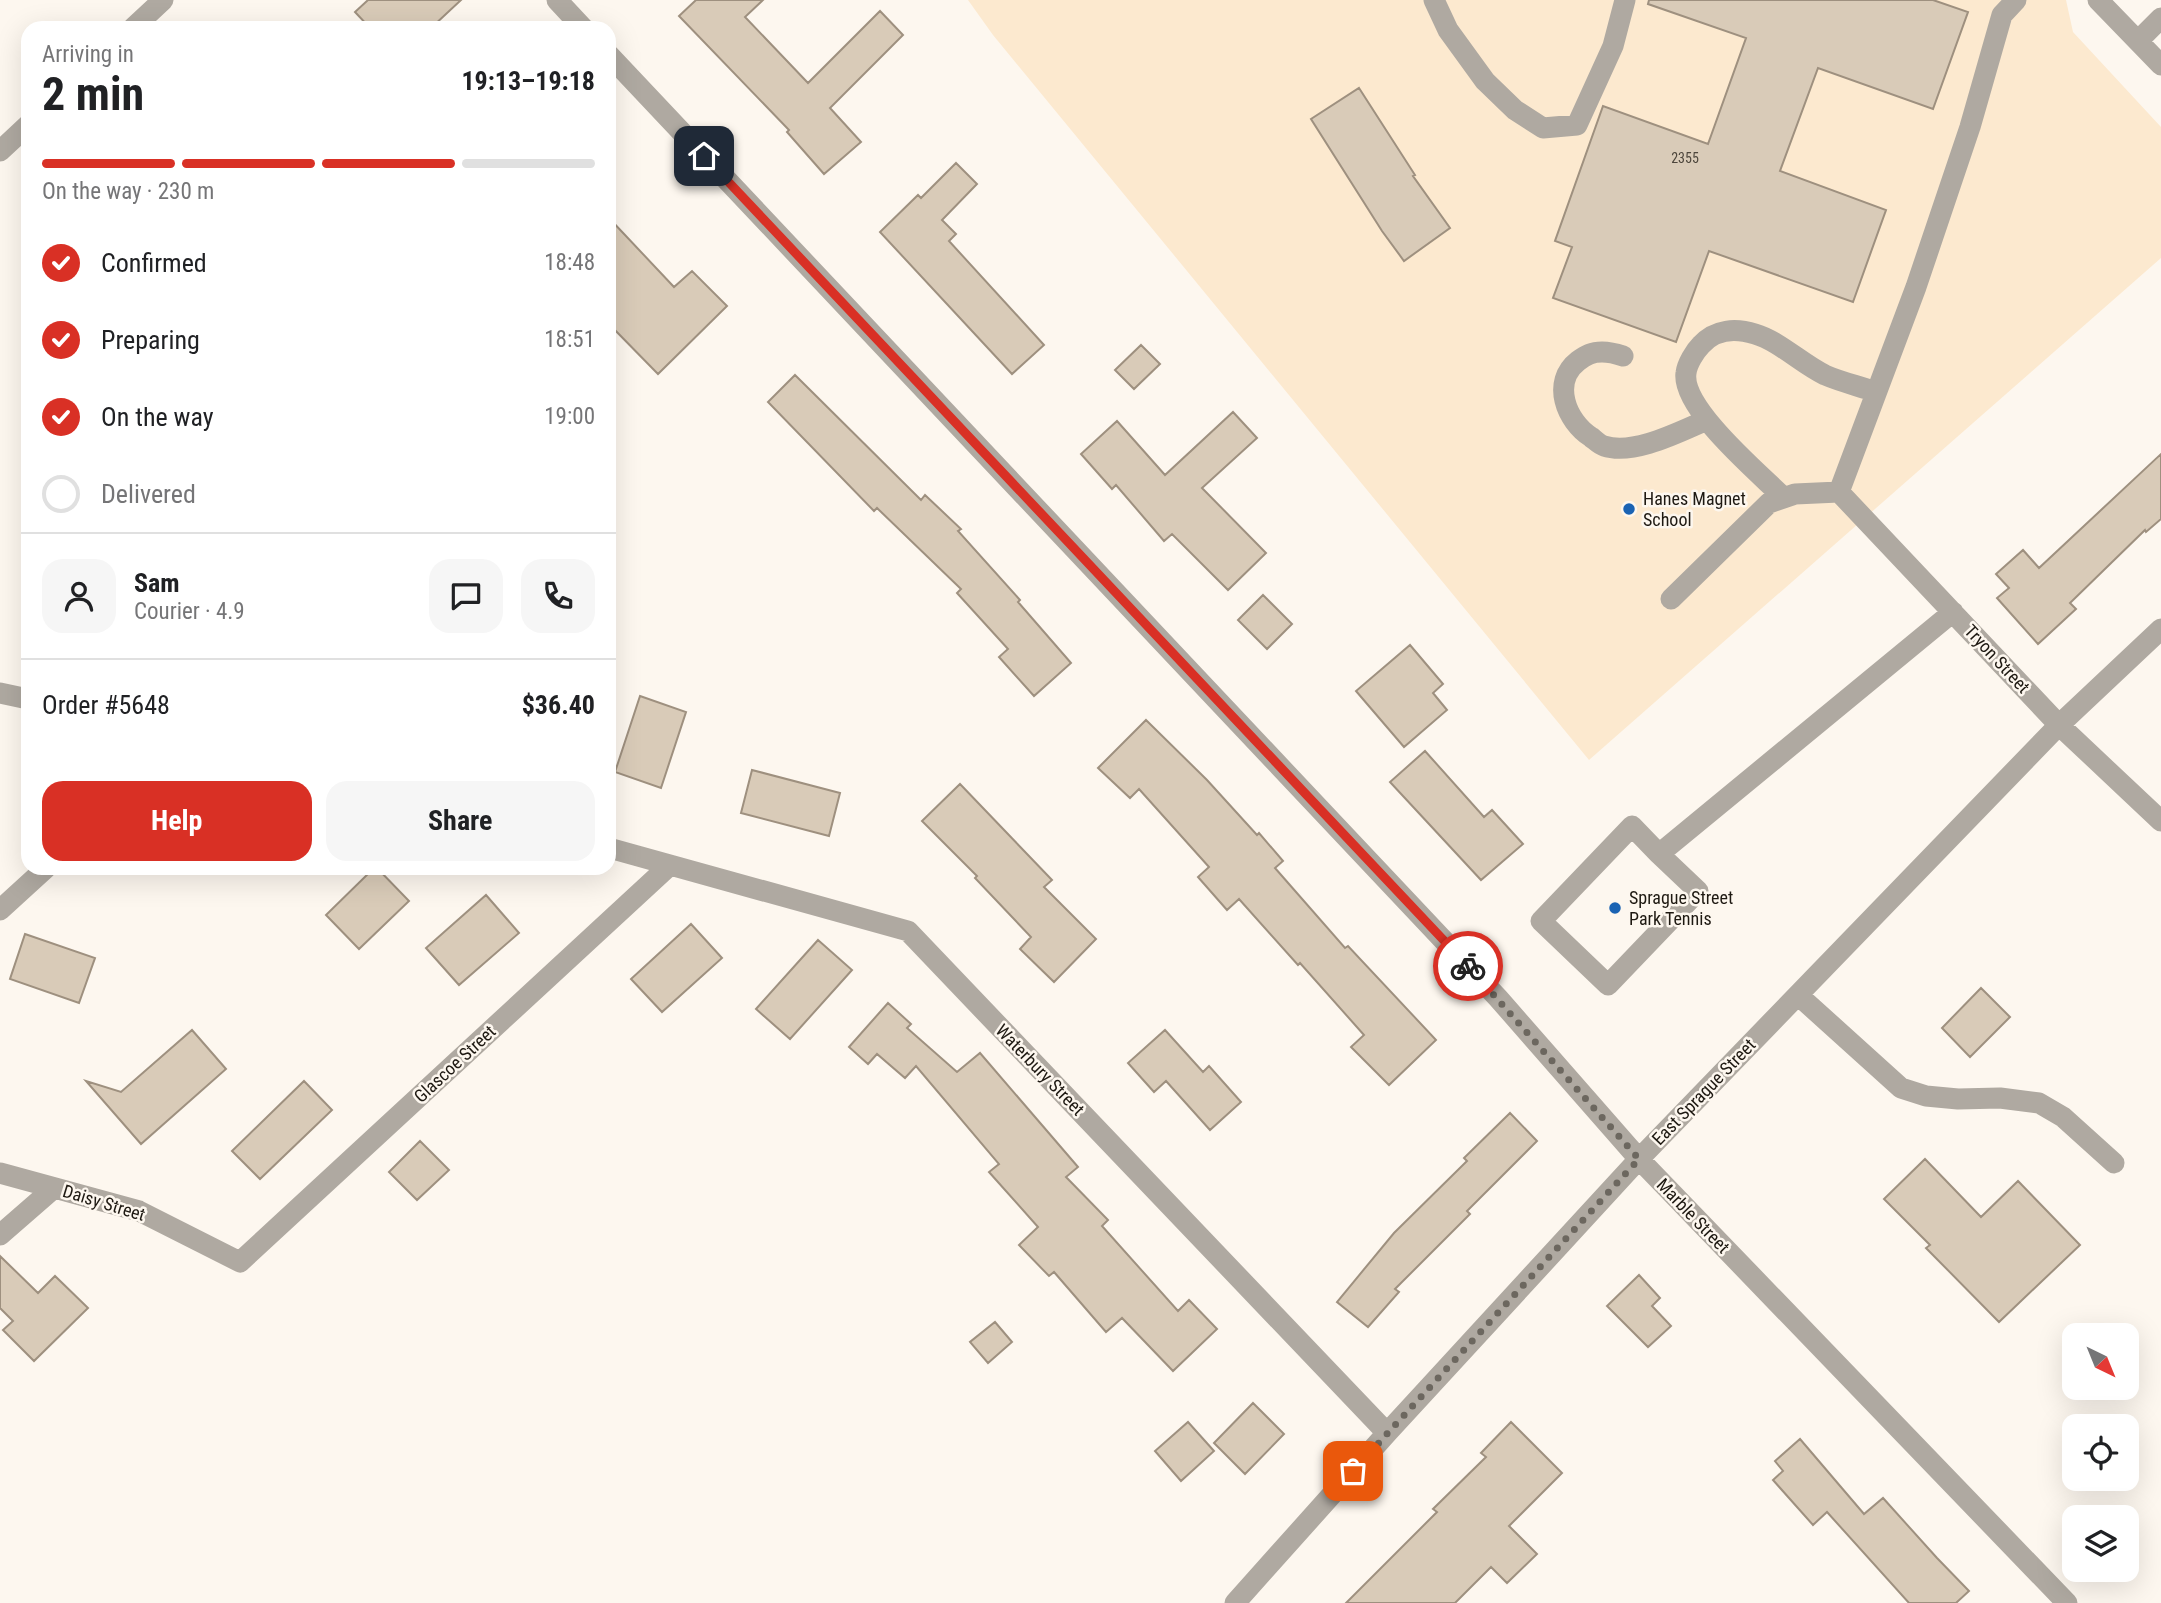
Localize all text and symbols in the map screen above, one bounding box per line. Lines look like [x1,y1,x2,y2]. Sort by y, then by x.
text: Arriving in [42,41,134,68]
text: 19:13–19:18 [461,66,595,96]
text: 2 min [42,67,144,121]
pin [674,126,734,186]
icon: home [685,137,723,175]
house number: 2355 [1671,150,1699,166]
text: On the way · 230 m [42,178,214,205]
icon: check [42,244,80,282]
text: Confirmed [101,248,207,278]
text: 18:48 [544,249,595,276]
icon: check [42,321,80,359]
text: Preparing [101,325,200,355]
text: 18:51 [544,326,595,353]
icon: check [42,398,80,436]
text: On the way [101,402,214,432]
text: 19:00 [544,403,595,430]
text: Delivered [101,479,196,509]
place label: Hanes Magnet School [1643,488,1746,530]
marker: Hanes Magnet School [1621,501,1637,517]
button: person [42,559,116,633]
button: chat [429,559,503,633]
button: phone [521,559,595,633]
text: Sam [134,568,180,598]
text: Courier · 4.9 [134,598,245,625]
street label: Tryon Street [1960,620,2034,697]
text: Order #5648 [42,690,170,720]
text: $36.40 [522,690,595,720]
button: Help [42,781,312,861]
button: Share [326,781,595,861]
place label: Sprague Street Park Tennis [1629,887,1733,929]
marker: Sprague Street Park Tennis [1607,900,1623,916]
courier [1433,931,1503,1001]
icon: bike [1449,947,1487,985]
street label: Waterbury Street [992,1020,1089,1120]
street label: Glascoe Street [410,1021,500,1107]
street label: East Sprague Street [1648,1034,1760,1149]
street label: Marble Street [1653,1174,1734,1257]
street label: Daisy Street [60,1180,148,1225]
north arrow [2062,1323,2138,1400]
map controls [2062,1323,2139,1582]
button: locate [2062,1414,2139,1491]
pin [1323,1441,1383,1501]
icon: bag [1334,1452,1372,1490]
button: layers [2062,1505,2139,1582]

